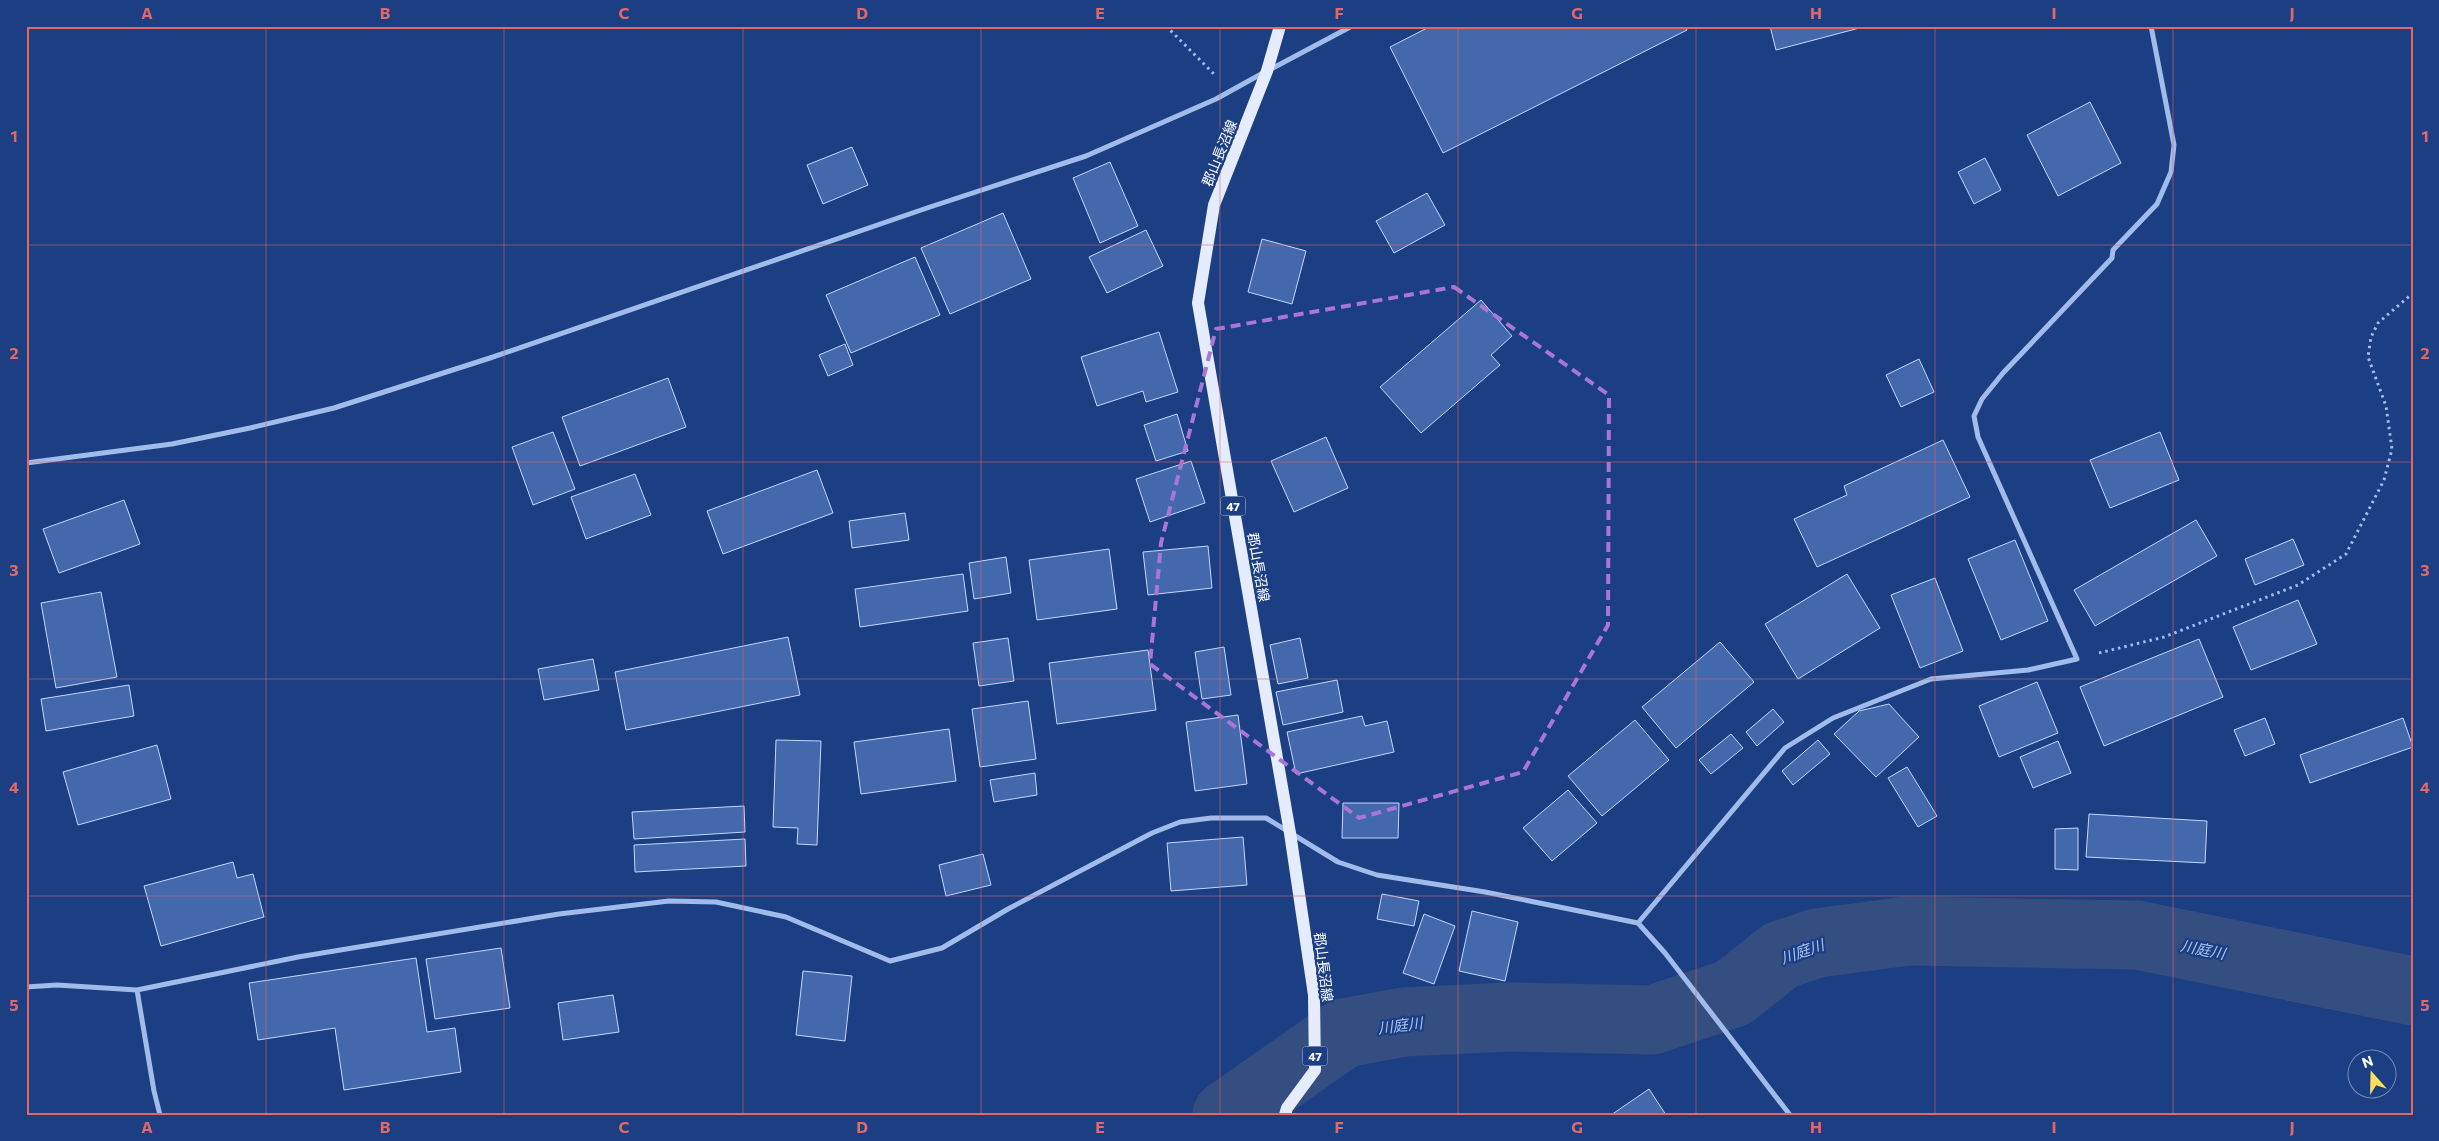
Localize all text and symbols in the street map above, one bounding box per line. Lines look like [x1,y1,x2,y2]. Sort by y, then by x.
text: A [141,3,153,22]
text: B [380,3,391,22]
text: C [619,3,630,22]
text: D [856,3,868,22]
text: E [1095,3,1105,22]
text: F [1334,3,1344,22]
text: G [1571,3,1583,22]
text: H [1810,3,1822,22]
text: I [2051,3,2057,22]
text: J [2289,3,2295,22]
street label: 郡山長沼線 [1198,117,1240,189]
text: 1 [10,126,18,145]
text: 1 [2421,126,2429,145]
text: 2 [9,343,19,362]
text: 2 [2420,343,2430,362]
road number: 47 [1220,496,1246,516]
street label: 郡山長沼線 [1245,531,1273,603]
text: 3 [9,560,19,579]
text: 3 [2420,560,2430,579]
text: 4 [9,777,19,796]
text: 4 [2420,777,2430,796]
street label: 郡山長沼線 [1311,931,1337,1003]
water label: 川庭川 [1778,935,1828,967]
water label: 川庭川 [2179,936,2229,963]
text: 5 [9,995,19,1014]
text: 5 [2420,995,2430,1014]
water label: 川庭川 [1377,1013,1425,1037]
road number: 47 [1302,1046,1328,1066]
north arrow [2346,1048,2396,1098]
text: N [2360,1052,2375,1071]
text: A [141,1117,153,1136]
text: B [380,1117,391,1136]
text: C [619,1117,630,1136]
text: D [856,1117,868,1136]
text: E [1095,1117,1105,1136]
text: F [1334,1117,1344,1136]
text: G [1571,1117,1583,1136]
text: H [1810,1117,1822,1136]
text: I [2051,1117,2057,1136]
text: J [2289,1117,2295,1136]

